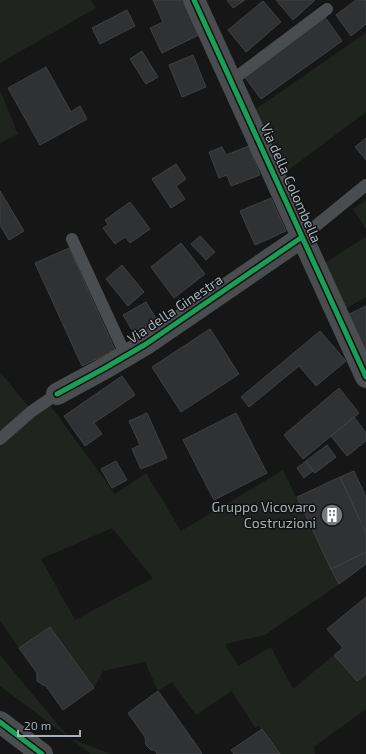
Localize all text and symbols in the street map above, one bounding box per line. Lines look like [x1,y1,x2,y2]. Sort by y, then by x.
street label: Via della Colombella [257,120,326,245]
street label: Via della Ginestra [124,270,226,347]
place label: Gruppo Vicovaro Costruzioni [212,498,316,531]
building icon: Gruppo Vicovaro Costruzioni [319,502,345,528]
scale bar [18,712,80,738]
text: 20 m [24,718,51,732]

